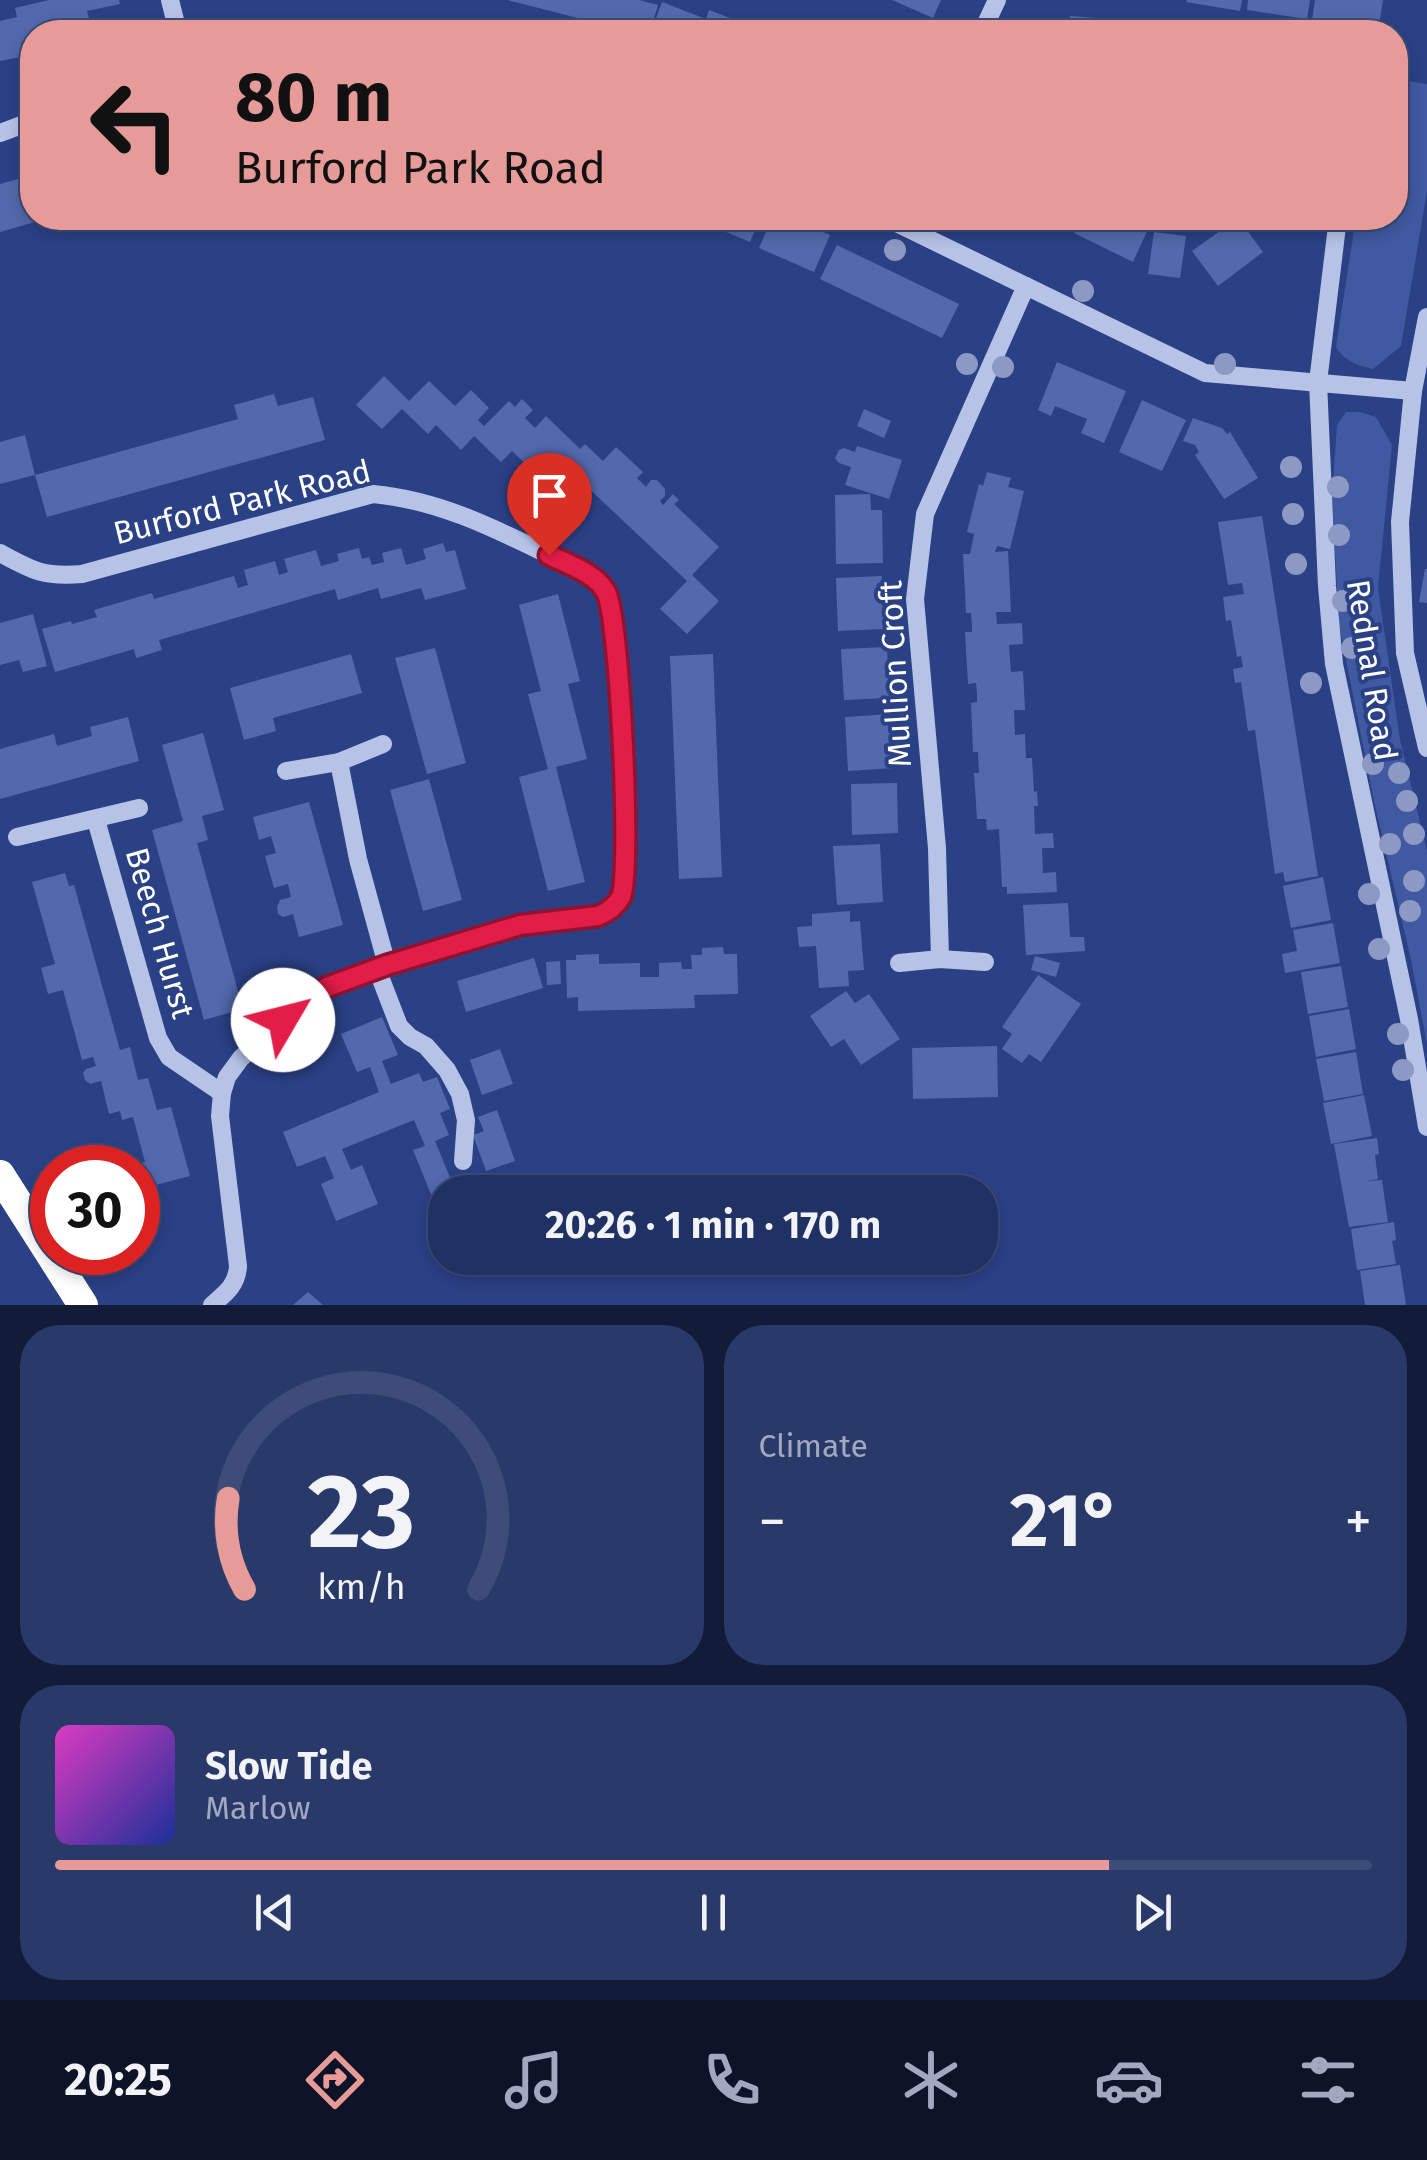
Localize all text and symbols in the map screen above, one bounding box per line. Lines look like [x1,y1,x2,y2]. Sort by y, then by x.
text: 80 m [235,56,392,140]
icon: left [70,60,200,190]
text: Burford Park Road [235,141,606,195]
street label: Burford Park Road [109,452,375,552]
pin [507,453,592,556]
icon: arrive [522,468,577,523]
street label: Rednal Road [1339,577,1405,763]
street label: Mullion Croft [871,579,919,768]
street label: Beech Hurst [118,843,203,1023]
position arrow [231,968,335,1072]
speed limit sign: 30 [30,1145,160,1275]
text: 20:26 · 1 min · 170 m [545,1202,881,1248]
text: Climate [759,1427,868,1465]
text: 23 [308,1450,415,1575]
text: 21° [1010,1476,1121,1566]
text: − [759,1489,786,1555]
text: + [1345,1489,1372,1555]
text: km/h [318,1566,406,1608]
text: Slow Tide [205,1743,373,1789]
text: Marlow [205,1789,311,1827]
icon: previous [247,1885,302,1940]
icon: pause [686,1885,741,1940]
icon: next [1125,1885,1180,1940]
icon: directions [300,2045,370,2115]
icon: music [499,2045,569,2115]
icon: phone [697,2045,767,2115]
icon: climate [896,2045,966,2115]
icon: car [1094,2045,1164,2115]
icon: filters [1293,2045,1363,2115]
text: 20:25 [64,2053,172,2107]

